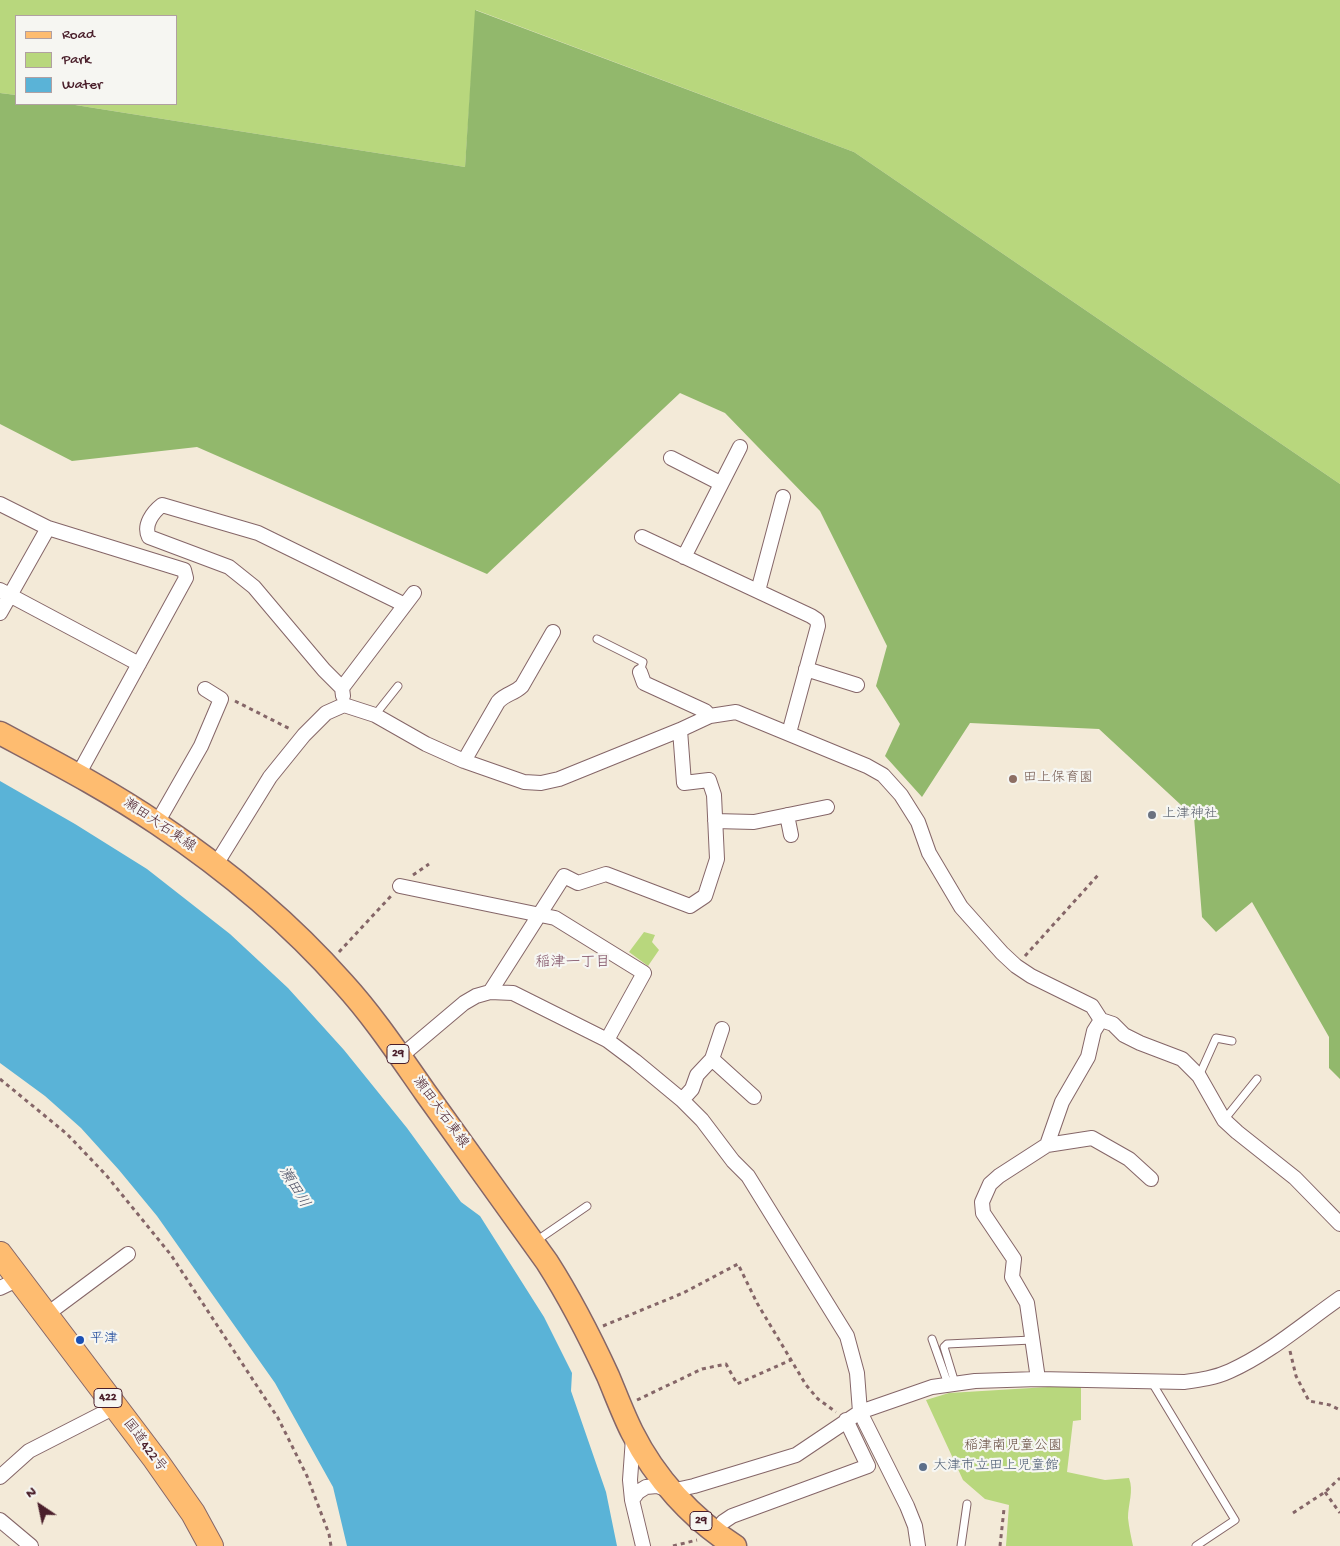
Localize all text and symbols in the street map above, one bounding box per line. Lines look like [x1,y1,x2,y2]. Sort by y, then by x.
legend [15,15,178,105]
text: Road [62,26,95,44]
text: Park [62,51,91,69]
text: Water [62,76,102,94]
place label: 田上保育園 [1023,771,1093,787]
marker: 田上保育園 [1007,773,1019,785]
street label: 瀬田大石東線 [119,796,199,856]
place label: 上津神社 [1162,807,1218,823]
marker: 上津神社 [1146,809,1158,821]
district label: 稲津一丁目 [536,955,610,973]
road number: 29 [387,1044,409,1064]
street label: 瀬田大石東線 [409,1074,471,1152]
water label: 瀬田川 [274,1164,312,1212]
place label: 平津 [90,1332,118,1348]
marker: 平津 [74,1334,86,1346]
road number: 422 [94,1389,122,1408]
street label: 国道422号 [119,1416,169,1476]
park label: 稲津南児童公園 [964,1439,1062,1455]
place label: 大津市立田上児童館 [933,1459,1059,1475]
marker: 大津市立田上児童館 [917,1461,929,1473]
north arrow [15,1481,65,1531]
text: N [23,1484,40,1503]
road number: 29 [690,1512,712,1530]

